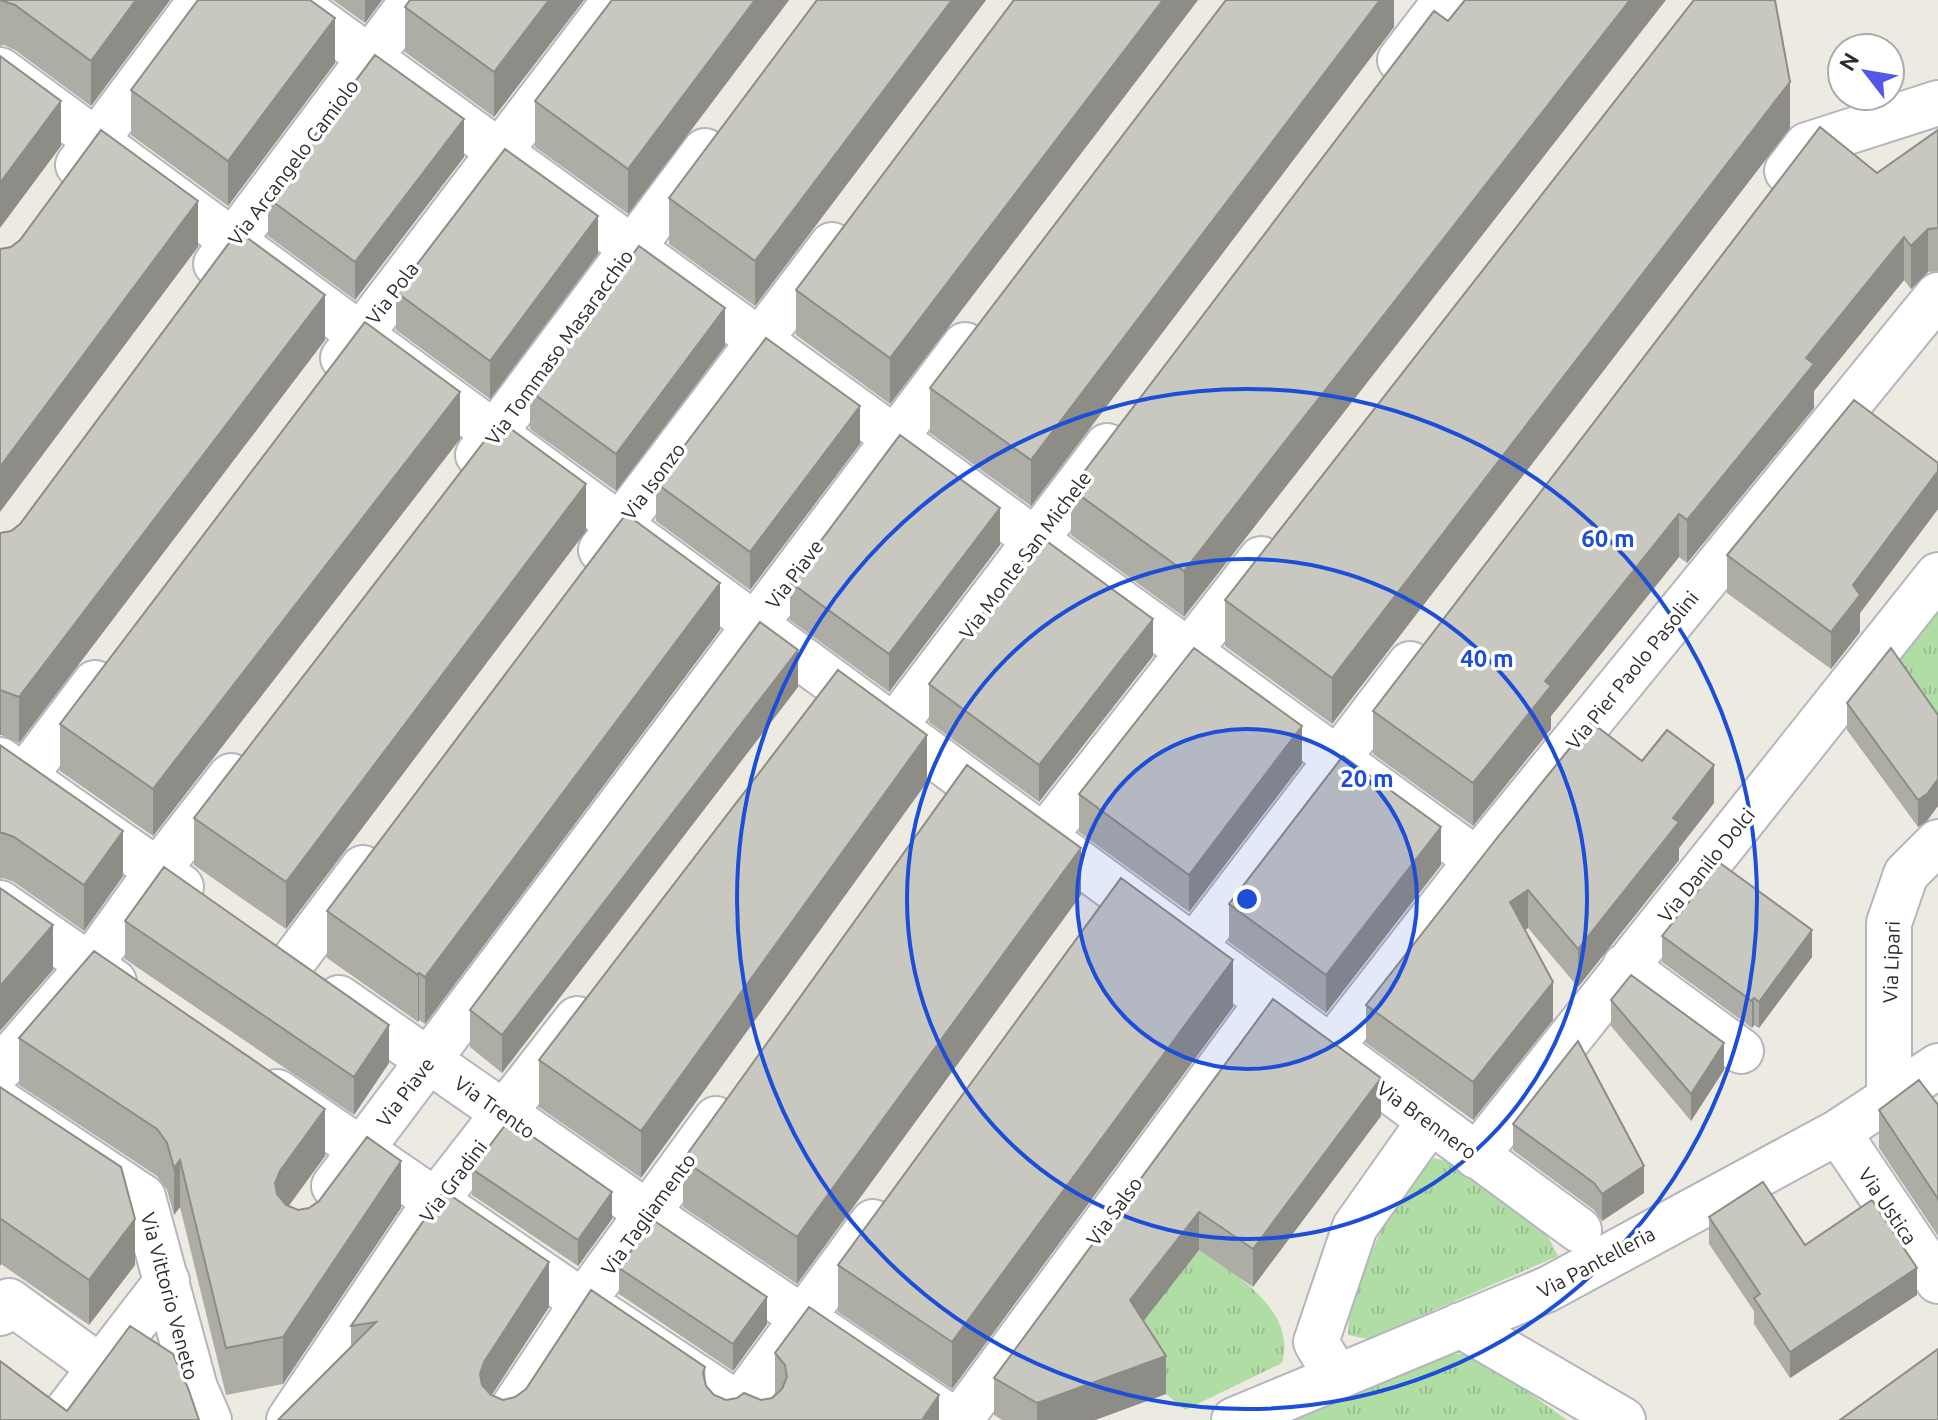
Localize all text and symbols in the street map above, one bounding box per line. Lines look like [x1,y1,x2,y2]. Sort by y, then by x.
north arrow [1826,32,1906,112]
text: N [1833,48,1863,75]
street label: Via Arcangelo Camiolo [223,74,363,250]
street label: Via Tommaso Masaracchio [480,245,638,449]
street label: Via Pola [361,257,423,329]
street label: Via Isonzo [617,438,689,524]
street label: Via Monte San Michele [954,467,1096,643]
text: 60 m [1581,525,1635,552]
street label: Via Piave [760,535,828,613]
street label: Via Pier Paolo Pasolini [1561,586,1703,754]
text: 40 m [1460,645,1514,672]
text: 20 m [1340,765,1394,792]
street label: Via Danilo Dolci [1653,803,1759,927]
centre of rings [1233,885,1261,913]
street label: Via Lipari [1878,920,1904,1004]
street label: Via Piave [371,1053,439,1131]
street label: Via Trento [450,1071,540,1143]
street label: Via Brennero [1373,1076,1481,1164]
street label: Via Gradini [415,1135,491,1227]
street label: Via Tagliamento [596,1149,700,1279]
street label: Via Ustica [1854,1163,1922,1249]
street label: Via Salso [1081,1172,1147,1250]
street label: Via Vittorio Veneto [137,1210,203,1382]
street label: Via Pantelleria [1533,1221,1659,1303]

